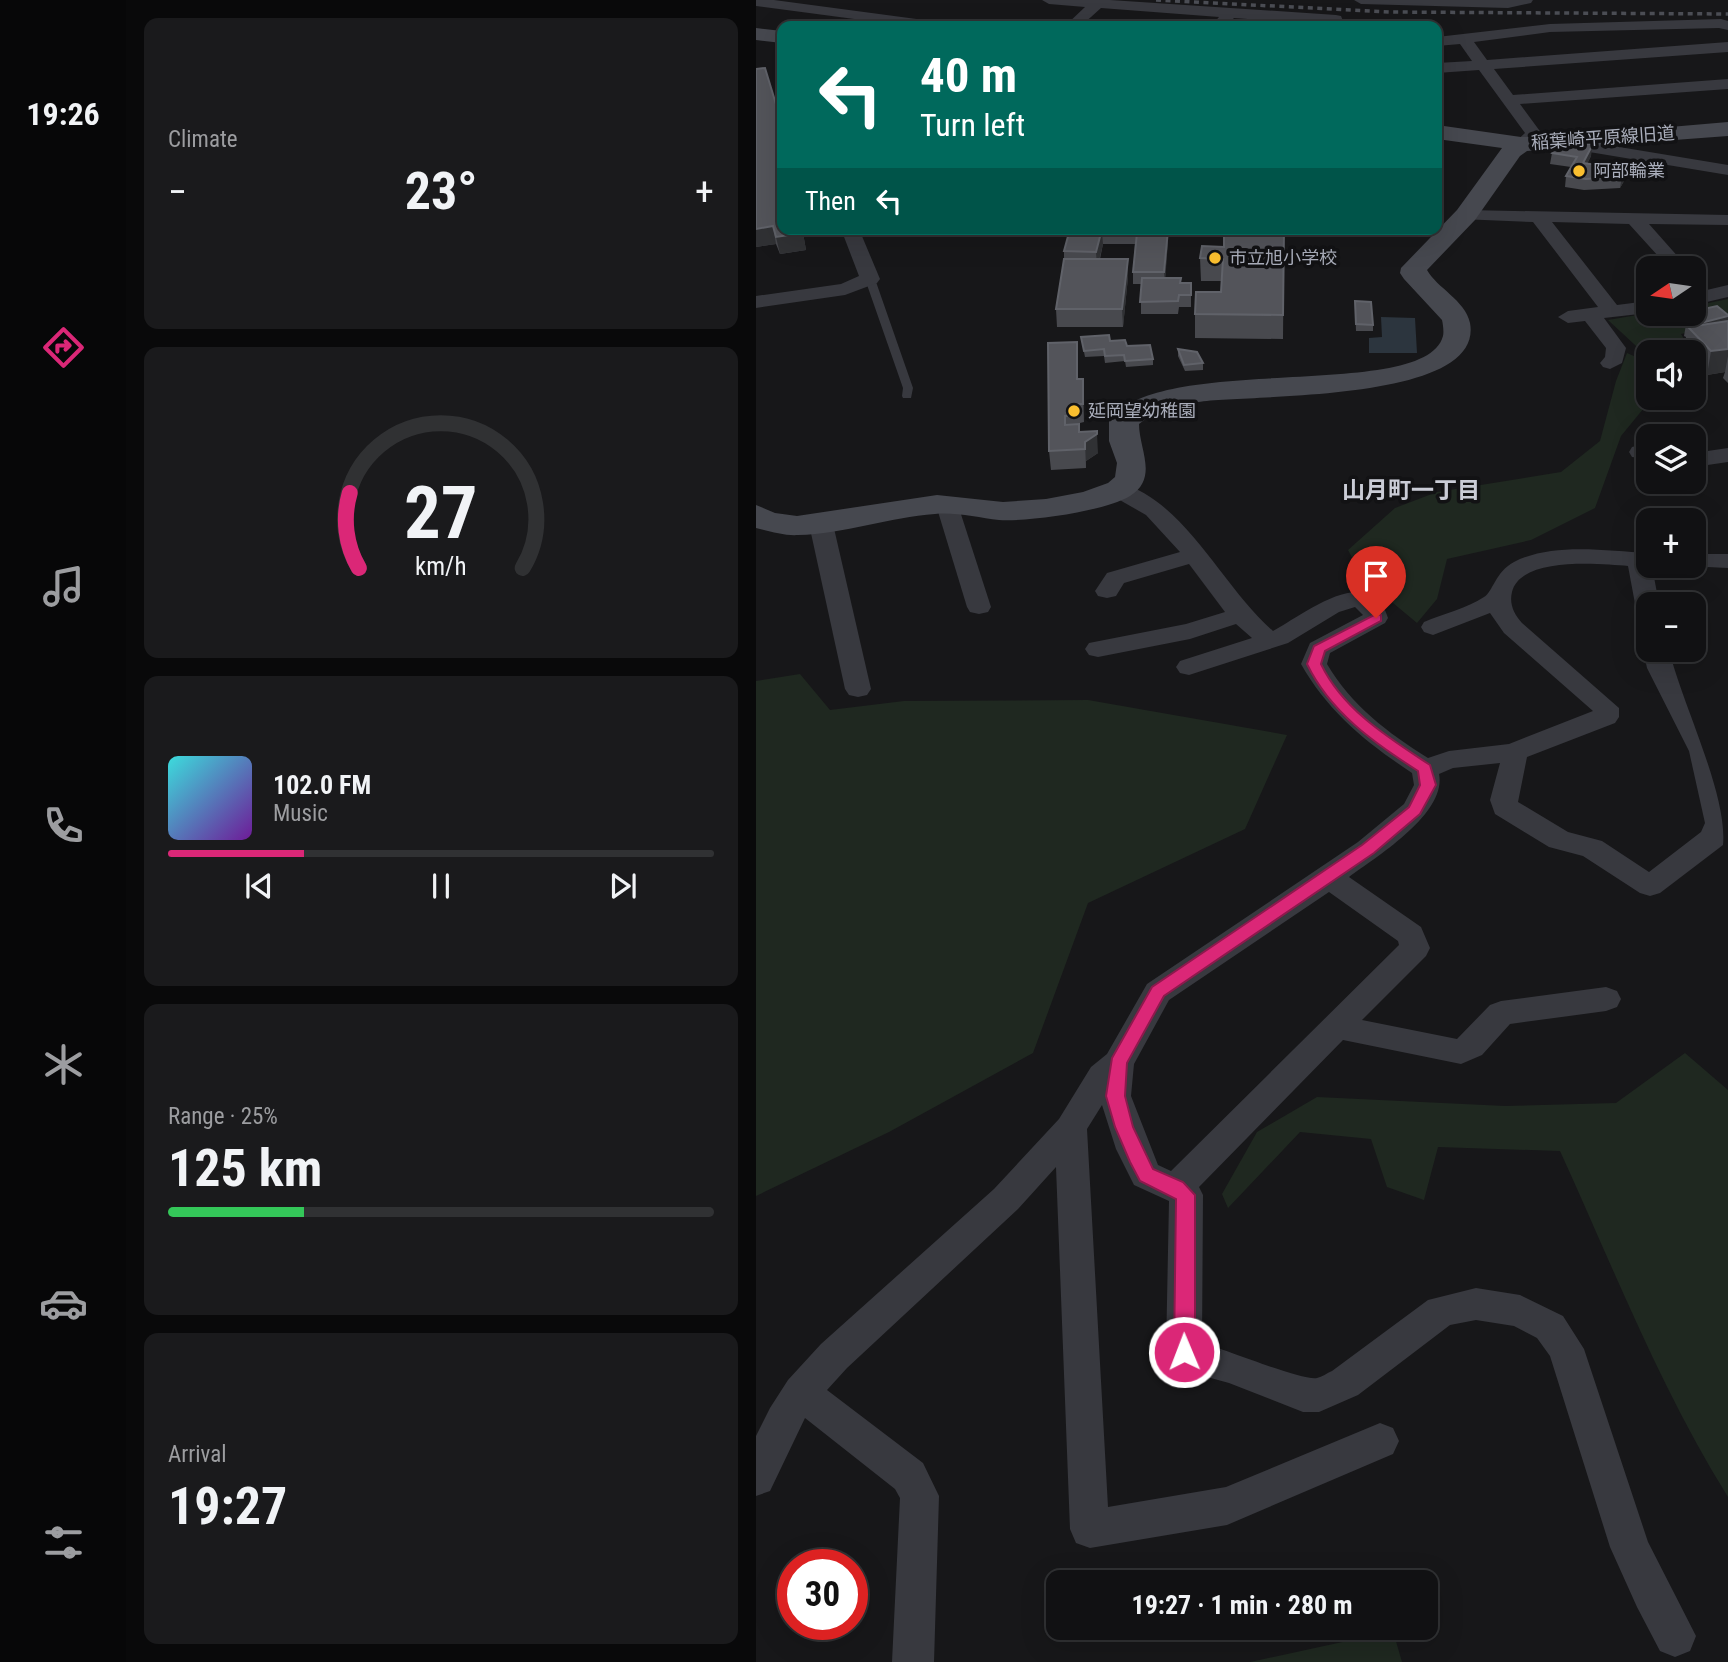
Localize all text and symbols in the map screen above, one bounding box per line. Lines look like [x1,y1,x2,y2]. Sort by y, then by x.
text: 40 m [920,47,1017,104]
icon: left [805,49,896,140]
text: 19:26 [26,95,100,133]
text: Turn left [920,106,1025,144]
street label: 稲葉崎平原線旧道 [1530,122,1676,153]
text: Climate [168,126,238,153]
place label: 阿部輪業 [1593,160,1665,181]
text: 23° [405,161,477,222]
marker: 阿部輪業 [1571,163,1587,179]
text: − [168,170,187,214]
text: + [695,170,714,214]
icon: left [870,182,908,220]
text: Then [805,186,856,216]
place label: 市立旭小学校 [1229,247,1337,268]
marker: 市立旭小学校 [1207,250,1223,266]
north arrow [1636,256,1706,326]
map controls [1636,256,1706,662]
icon: directions [39,323,88,372]
button: sound [1636,340,1706,410]
place label: 延岡望幼稚園 [1088,400,1196,421]
marker: 延岡望幼稚園 [1066,403,1082,419]
button: layers [1636,424,1706,494]
text: 27 [404,471,478,557]
district label: 山月町一丁目 [1342,477,1480,504]
button: + [1636,508,1706,578]
pin [1346,546,1406,618]
text: km/h [415,552,467,581]
icon: arrive [1357,557,1395,595]
icon: music [39,562,88,611]
button: − [1636,592,1706,662]
text: 102.0 FM [273,770,371,800]
text: Music [273,800,328,827]
icon: phone [39,801,88,850]
icon: previous [240,867,278,905]
icon: pause [422,867,460,905]
icon: next [604,867,642,905]
icon: climate [39,1040,88,1089]
text: Range · 25% [168,1103,278,1130]
text: 125 km [168,1138,322,1199]
icon: car [39,1279,88,1328]
position arrow [1147,1315,1221,1389]
text: Arrival [168,1441,227,1468]
text: 19:27 [168,1476,287,1537]
icon: filters [39,1518,88,1567]
speed limit sign: 30 [777,1549,868,1640]
text: 19:27 · 1 min · 280 m [1132,1590,1352,1620]

